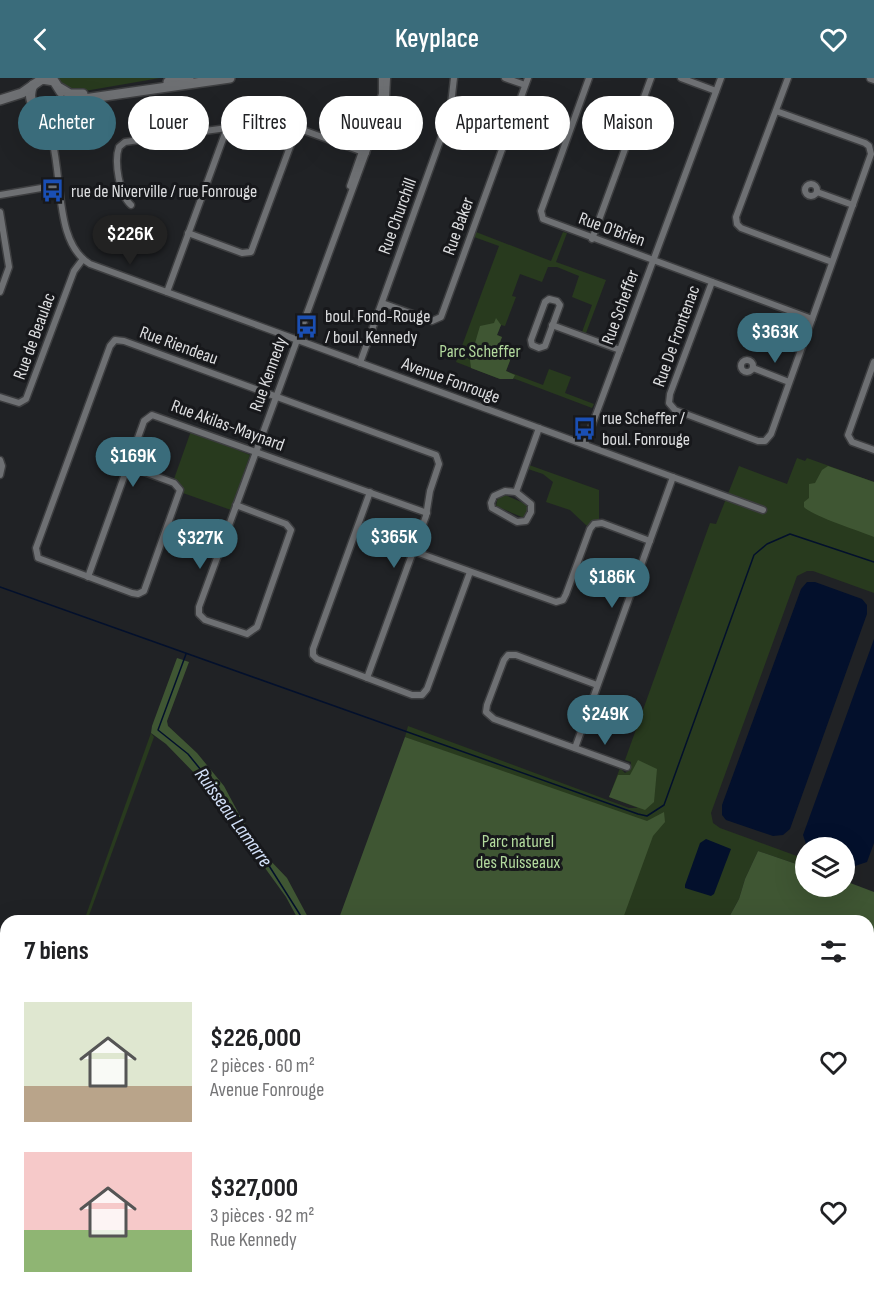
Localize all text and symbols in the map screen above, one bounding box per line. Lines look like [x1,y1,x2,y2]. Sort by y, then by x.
icon: back [24,23,57,56]
text: Keyplace [395,23,479,55]
icon: heart [817,23,850,56]
chip: Acheter [18,96,116,150]
chip: Louer [128,96,209,150]
chip: Filtres [221,96,307,150]
chip: Nouveau [319,96,423,150]
chip: Appartement [435,96,570,150]
chip: Maison [582,96,674,150]
street label: Rue Churchill [374,175,421,257]
bus stop icon: rue de Niverville / rue Fonrouge [40,178,66,204]
place label: rue de Niverville / rue Fonrouge [71,181,257,202]
street label: Rue Baker [438,194,479,258]
street label: Rue O'Brien [576,208,648,251]
pin: $226K [88,215,172,266]
text: $226K [106,222,154,246]
street label: Rue Scheffer [597,267,644,347]
street label: Rue De Frontenac [648,283,705,390]
street label: Rue de Beaulac [9,290,60,382]
place label: boul. Fond-Rouge / boul. Kennedy [325,306,430,348]
bus stop icon: boul. Fond-Rouge / boul. Kennedy [294,313,320,339]
pin: $363K [733,313,817,364]
text: $363K [751,320,799,344]
street label: Rue Riendeau [137,322,221,369]
street label: Rue Kennedy [245,334,292,414]
park label: Parc Scheffer [439,341,521,362]
street label: Avenue Fonrouge [398,353,503,408]
street label: Rue Akilas-Maynard [168,395,287,456]
place label: rue Scheffer / boul. Fonrouge [602,408,690,450]
bus stop icon: rue Scheffer / boul. Fonrouge [571,415,597,441]
pin: $169K [91,437,175,488]
text: $169K [110,444,156,468]
pin: $365K [352,518,436,569]
pin: $327K [158,519,242,570]
text: $365K [370,525,418,549]
text: $327K [177,526,223,550]
pin: $186K [570,558,654,609]
text: $186K [589,565,635,589]
pin: $249K [563,695,647,746]
text: $249K [581,702,629,726]
water label: Ruisseau Lamarre [189,763,277,872]
park label: Parc naturel des Ruisseaux [476,831,560,873]
map controls [795,837,855,897]
button: layers [795,837,855,897]
icon: filters [817,935,850,968]
text: 7 biens [24,936,89,967]
text: $226,000 [210,1023,301,1054]
icon: home [72,1026,144,1098]
icon: heart [817,1046,850,1079]
text: 2 pièces · 60 m² [210,1054,315,1078]
text: Avenue Fonrouge [210,1078,324,1102]
text: $327,000 [210,1173,298,1204]
icon: home [72,1176,144,1248]
icon: heart [817,1196,850,1229]
text: 3 pièces · 92 m² [210,1204,314,1228]
text: Rue Kennedy [210,1228,297,1252]

